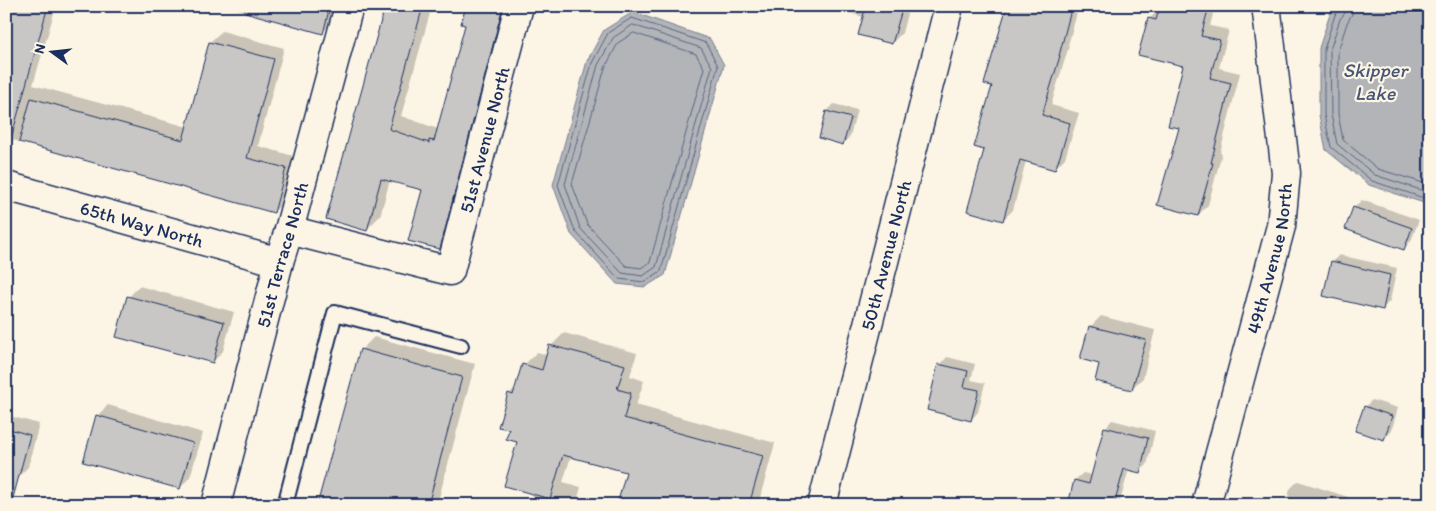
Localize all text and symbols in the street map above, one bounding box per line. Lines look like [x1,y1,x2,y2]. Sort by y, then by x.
north arrow [28,28,78,78]
text: N [30,42,49,56]
water label: Skipper Lake [1343,58,1409,105]
street label: 51st Avenue North [454,63,515,215]
street label: 50th Avenue North [855,176,916,333]
street label: 51st Terrace North [251,179,313,330]
street label: 49th Avenue North [1241,181,1297,336]
street label: 65th Way North [77,196,206,252]

